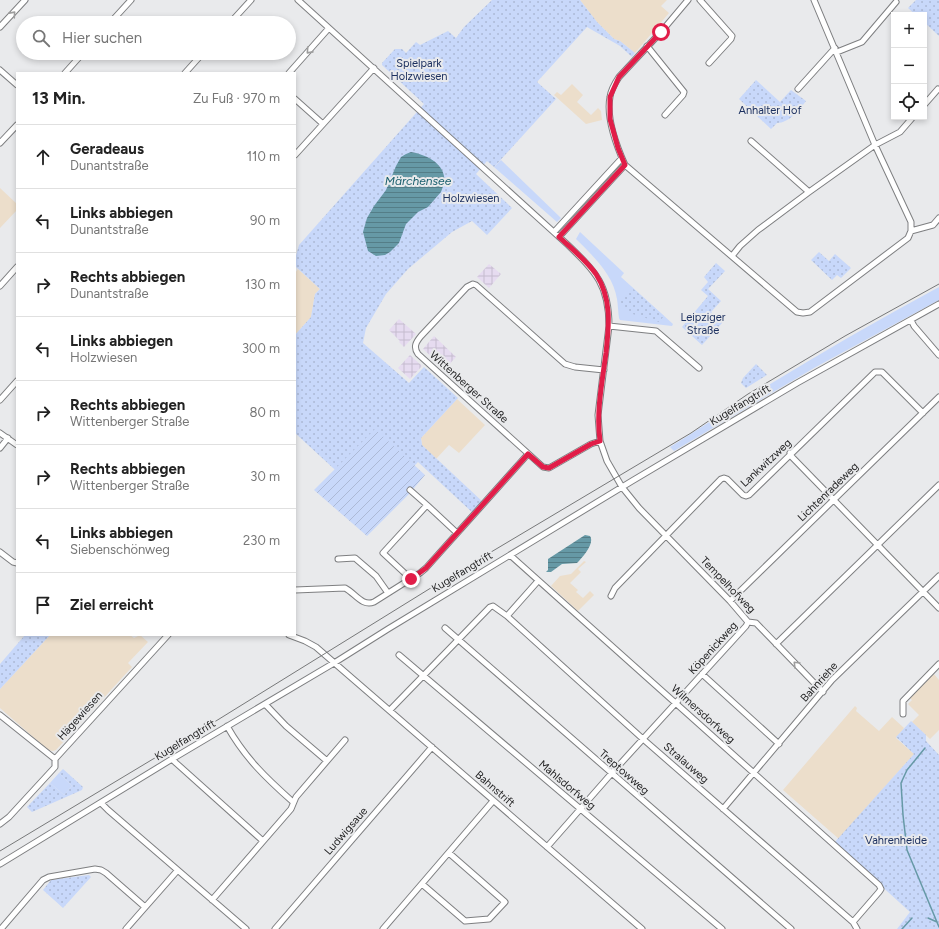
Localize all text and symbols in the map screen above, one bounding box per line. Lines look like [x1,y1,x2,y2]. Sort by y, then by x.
one-way arrow [8,11,15,19]
map controls [891,12,927,120]
button: + [891,12,927,48]
search box [16,16,296,60]
route start [652,23,670,41]
icon: search [30,27,52,49]
text: Hier suchen [62,29,142,47]
one-way arrow [307,46,314,53]
button: − [891,48,927,84]
park label: Spielpark Holzwiesen [391,57,447,83]
button: locate [891,84,927,120]
text: 13 Min. [32,88,86,108]
text: Zu Fuß · 970 m [193,91,280,106]
park label: Anhalter Hof [738,104,802,117]
text: Geradeaus [70,140,144,158]
icon: ahead [32,146,54,168]
text: 110 m [247,149,280,164]
text: Dunantstraße [70,158,149,173]
water label: Märchensee [385,174,452,188]
park label: Holzwiesen [443,192,499,205]
text: Links abbiegen [70,204,173,222]
icon: left [32,210,54,232]
text: 90 m [250,213,280,228]
text: Dunantstraße [70,222,149,237]
text: Rechts abbiegen [70,268,185,286]
icon: right [32,274,54,296]
text: 130 m [245,277,280,292]
text: Dunantstraße [70,286,149,301]
park label: Leipziger Straße [681,311,726,337]
text: Links abbiegen [70,332,173,350]
icon: left [32,338,54,360]
text: 300 m [242,341,280,356]
street label: Wittenberger Straße [427,348,511,426]
text: Holzwiesen [70,350,137,365]
street label: Kugelfangtrift [707,382,773,428]
text: Rechts abbiegen [70,396,185,414]
icon: right [32,402,54,424]
text: 80 m [249,405,280,420]
text: Wittenberger Straße [70,414,189,429]
street label: Lankwitzweg [738,436,794,490]
text: Rechts abbiegen [70,460,185,478]
street label: Lichtenradeweg [795,460,861,524]
icon: right [32,466,54,488]
text: 30 m [250,469,280,484]
text: Wittenberger Straße [70,478,189,493]
text: Links abbiegen [70,524,173,542]
icon: left [32,530,54,552]
text: 230 m [243,533,280,548]
text: Siebenschönweg [70,542,170,557]
street label: Kugelfangtrift [429,549,495,595]
street label: Tempelhofweg [698,554,758,616]
route end [402,570,420,588]
icon: arrive [32,594,54,616]
text: Ziel erreicht [70,596,154,614]
street label: Köpenickweg [686,619,740,677]
street label: Bahnriehe [798,659,840,705]
one-way arrow [793,661,801,669]
street label: Wilmersdorfweg [668,682,738,746]
street label: Hägewiesen [55,689,105,743]
street label: Kugelfangtrift [152,717,218,763]
street label: Stralauweg [661,740,711,786]
street label: Treptowweg [596,747,652,797]
street label: Mahlsdorfweg [536,757,598,813]
street label: Bahnstrift [472,768,518,810]
street label: Ludwigsaue [322,805,370,857]
park label: Vahrenheide [865,834,927,847]

